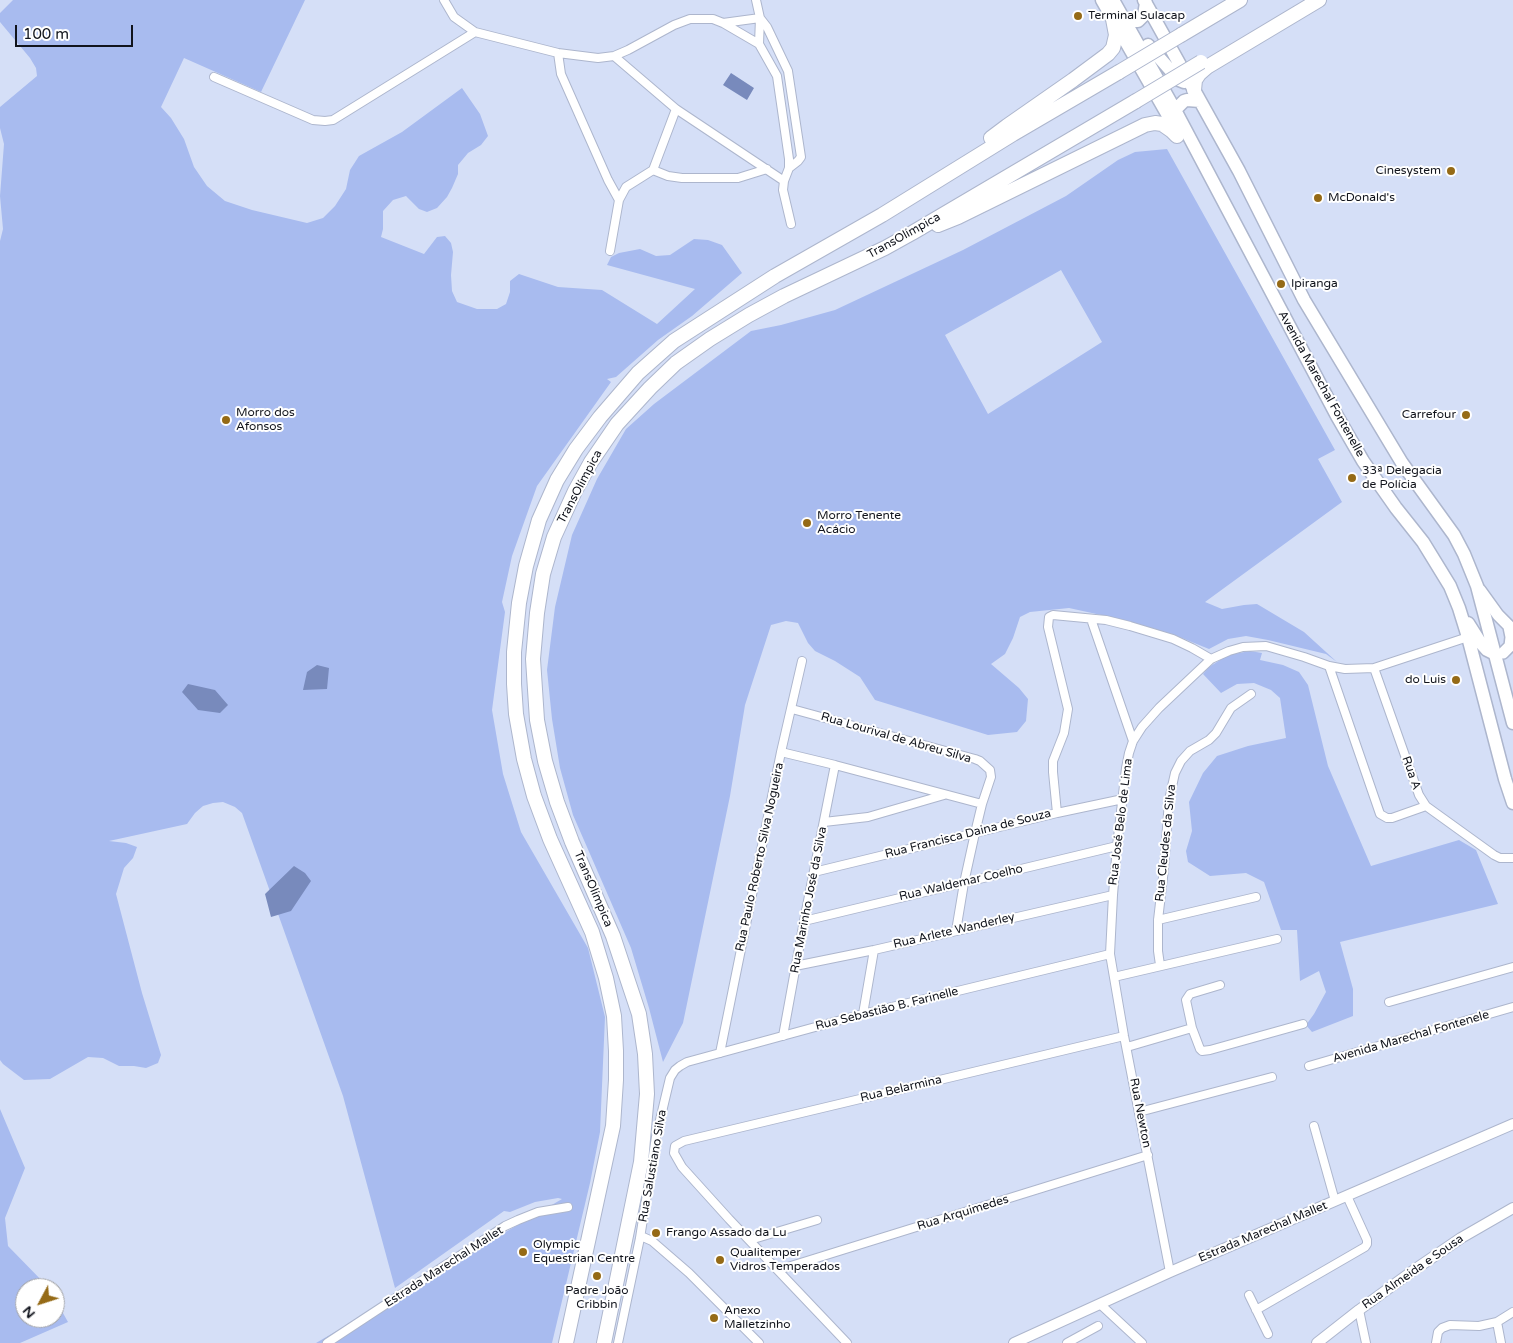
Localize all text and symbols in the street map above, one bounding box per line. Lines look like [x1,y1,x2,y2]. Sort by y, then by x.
place label: Terminal Sulacap [1088,9,1185,23]
marker: Terminal Sulacap [1072,10,1084,22]
scale bar [18,15,135,47]
text: 100 m [23,25,69,43]
place label: Cinesystem [1375,164,1441,178]
marker: Cinesystem [1445,165,1457,177]
place label: McDonald's [1328,191,1395,205]
marker: McDonald's [1312,192,1324,204]
street label: TransOlímpica [865,210,943,262]
place label: Ipiranga [1291,277,1338,291]
marker: Ipiranga [1275,278,1287,290]
street label: Avenida Marechal Fontenelle [1275,308,1367,460]
place label: Morro dos Afonsos [236,406,295,434]
place label: Carrefour [1402,408,1456,422]
marker: Carrefour [1460,409,1472,421]
marker: Morro dos Afonsos [220,414,232,426]
street label: TransOlímpica [555,448,605,526]
place label: 33ª Delegacia de Polícia [1362,464,1442,492]
marker: 33ª Delegacia de Polícia [1346,472,1358,484]
place label: Morro Tenente Acácio [817,509,901,537]
marker: Morro Tenente Acácio [801,517,813,529]
place label: do Luis [1405,673,1446,687]
marker: do Luis [1450,674,1462,686]
street label: Rua Lourival de Abreu Silva [819,710,973,766]
street label: Rua A [1399,754,1423,792]
street label: Rua José Belo de Lima [1106,758,1136,886]
street label: Rua Paulo Roberto Silva Nogueira [733,761,787,953]
street label: Rua Cleudes da Silva [1153,784,1179,902]
street label: Rua Francisca Daina de Souza [883,806,1053,862]
street label: Rua Marinho José da Silva [788,826,830,974]
street label: TransOlímpica [571,849,615,929]
street label: Rua Waldemar Coelho [898,862,1024,904]
street label: Rua Arlete Wanderley [892,910,1016,952]
street label: Rua Sebastião B. Farinelle [814,984,960,1034]
street label: Avenida Marechal Fontenele [1331,1008,1491,1066]
street label: Rua Belarmina [859,1073,943,1105]
street label: Rua Newton [1126,1077,1154,1149]
street label: Rua Salustiano Silva [636,1109,670,1223]
street label: Rua Arquimedes [916,1192,1010,1234]
street label: Estrada Marechal Mallet [1196,1198,1330,1266]
street label: Estrada Marechal Mallet [382,1223,506,1311]
place label: Frango Assado da Lu [666,1226,786,1240]
marker: Frango Assado da Lu [650,1227,662,1239]
street label: Rua Almeida e Sousa [1360,1232,1466,1312]
place label: Olympic Equestrian Centre [533,1238,635,1266]
marker: Olympic Equestrian Centre [517,1246,529,1258]
place label: Qualitemper Vidros Temperados [730,1246,840,1274]
marker: Qualitemper Vidros Temperados [714,1254,726,1266]
marker: Padre João Cribbin [591,1270,603,1282]
north arrow [15,1278,65,1328]
place label: Padre João Cribbin [565,1284,629,1312]
text: N [19,1303,39,1322]
place label: Anexo Malletzinho [724,1304,791,1332]
marker: Anexo Malletzinho [708,1312,720,1324]

